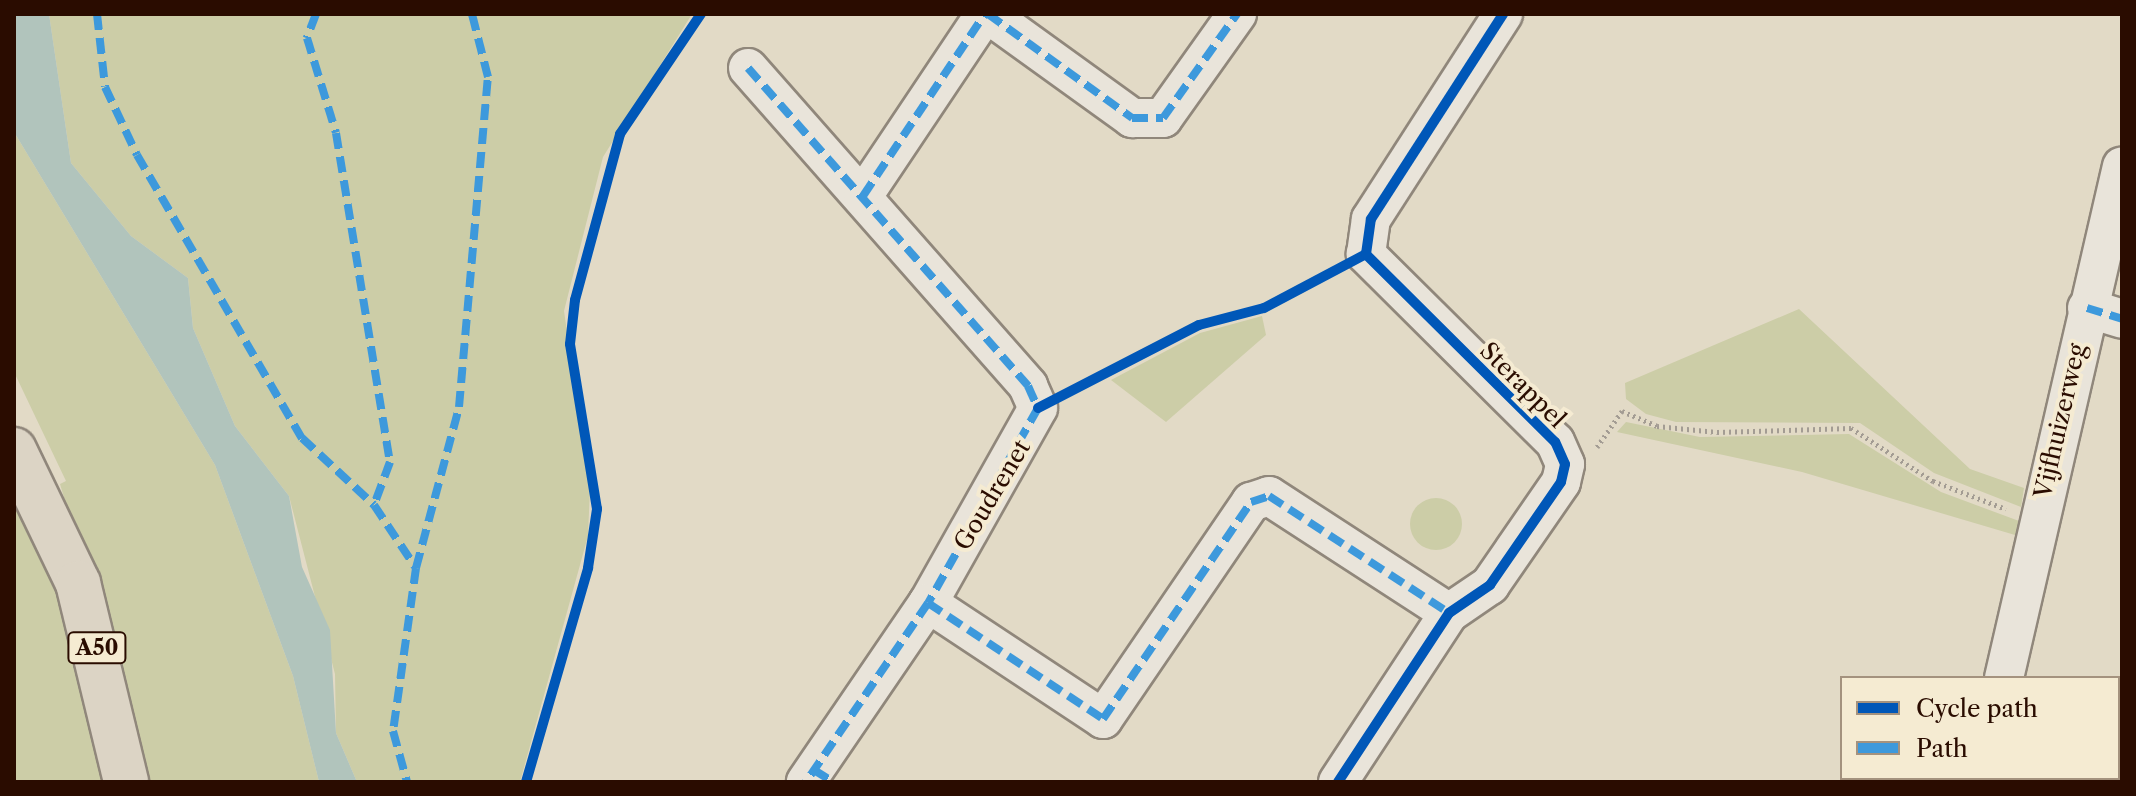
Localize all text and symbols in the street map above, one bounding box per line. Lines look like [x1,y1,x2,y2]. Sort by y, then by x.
street label: Sterappel [1474,336,1572,434]
street label: Vijfhuizerweg [2028,341,2092,501]
street label: Goudrenet [948,435,1036,555]
road number: A50 [67,630,127,666]
legend [1840,676,2120,780]
text: Cycle path [1916,694,2038,723]
text: Path [1916,734,1968,763]

